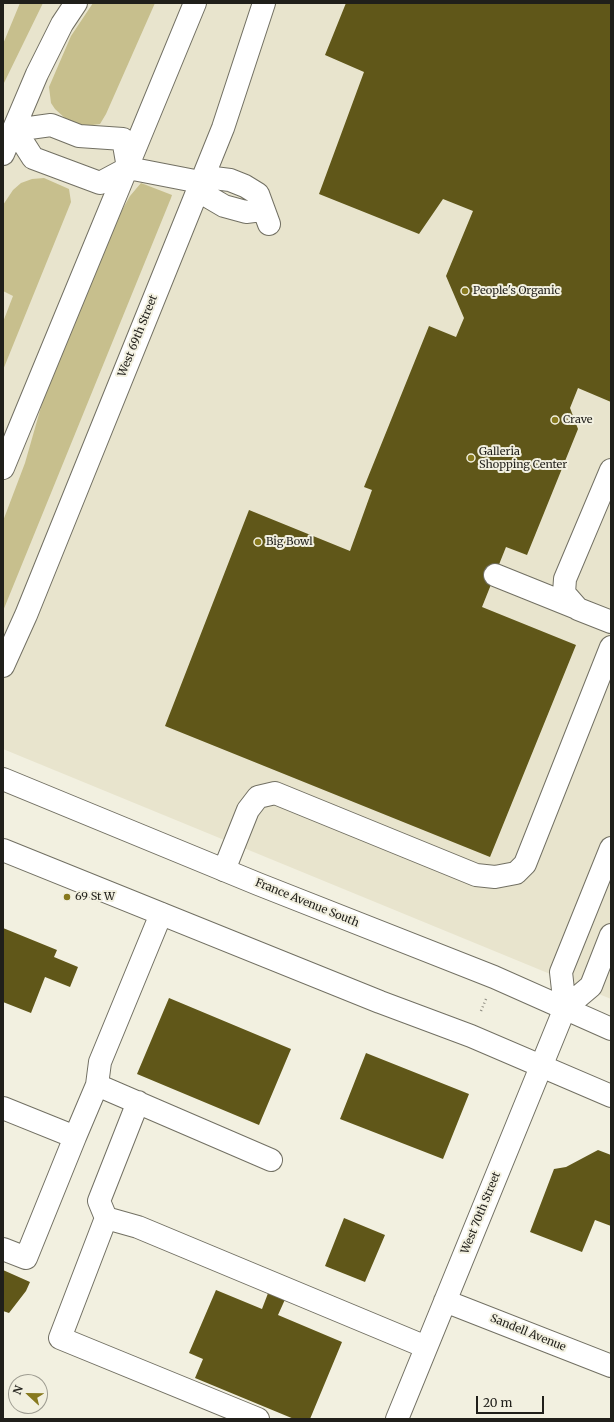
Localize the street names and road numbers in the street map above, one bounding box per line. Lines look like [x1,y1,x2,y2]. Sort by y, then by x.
street label: West 69th Street [116,293,160,379]
street label: France Avenue South [253,876,361,930]
street label: West 70th Street [459,1170,503,1256]
street label: Sandell Avenue [488,1312,568,1354]

